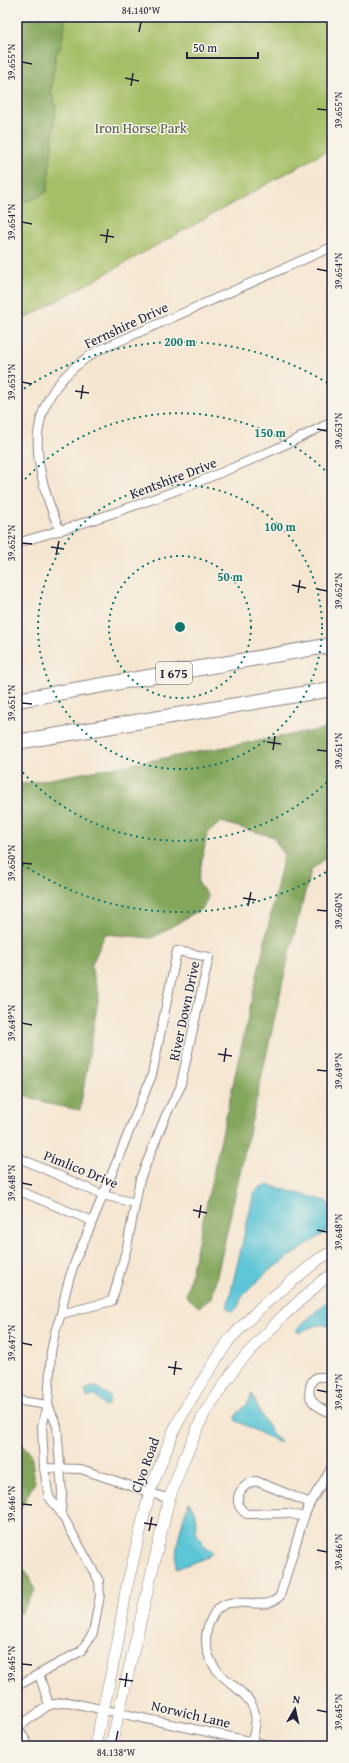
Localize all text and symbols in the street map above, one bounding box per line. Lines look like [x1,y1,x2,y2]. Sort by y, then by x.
text: 84.140°W [122,3,161,18]
scale bar [187,34,258,60]
text: 50 m [193,39,217,56]
text: 39.655°N [4,43,19,80]
text: 39.655°N [331,91,346,128]
park label: Iron Horse Park [95,118,188,138]
text: 39.654°N [4,203,19,240]
text: 39.654°N [331,252,346,289]
street label: Fernshire Drive [81,297,172,353]
text: 200 m [164,333,197,350]
text: 39.653°N [4,363,19,400]
text: 39.653°N [331,412,346,449]
text: 150 m [254,424,287,441]
street label: Kentshire Drive [127,452,220,504]
text: 100 m [264,518,297,535]
text: 39.652°N [4,524,19,561]
text: 50 m [217,568,243,585]
text: 39.652°N [331,572,346,609]
centre of rings [173,620,187,634]
road number: I 675 [156,662,192,684]
text: 39.651°N [4,684,19,721]
text: 39.651°N [331,732,346,769]
text: 39.650°N [4,844,19,881]
text: 39.650°N [331,892,346,929]
street label: River Down Drive [164,959,204,1063]
text: 39.649°N [4,1004,19,1041]
text: 39.649°N [331,1052,346,1089]
street label: Pimlico Drive [41,1145,122,1193]
text: 39.648°N [4,1164,19,1201]
text: 39.648°N [331,1213,346,1250]
text: 39.647°N [4,1324,19,1361]
text: 39.647°N [331,1373,346,1410]
street label: Clyo Road [126,1434,164,1496]
text: 39.646°N [4,1485,19,1522]
text: 39.646°N [331,1533,346,1570]
text: 39.645°N [4,1645,19,1682]
north arrow [275,1689,315,1729]
text: N [292,1691,302,1708]
text: 39.645°N [331,1693,346,1730]
street label: Norwich Lane [149,1695,233,1733]
text: 84.138°W [97,1745,136,1760]

